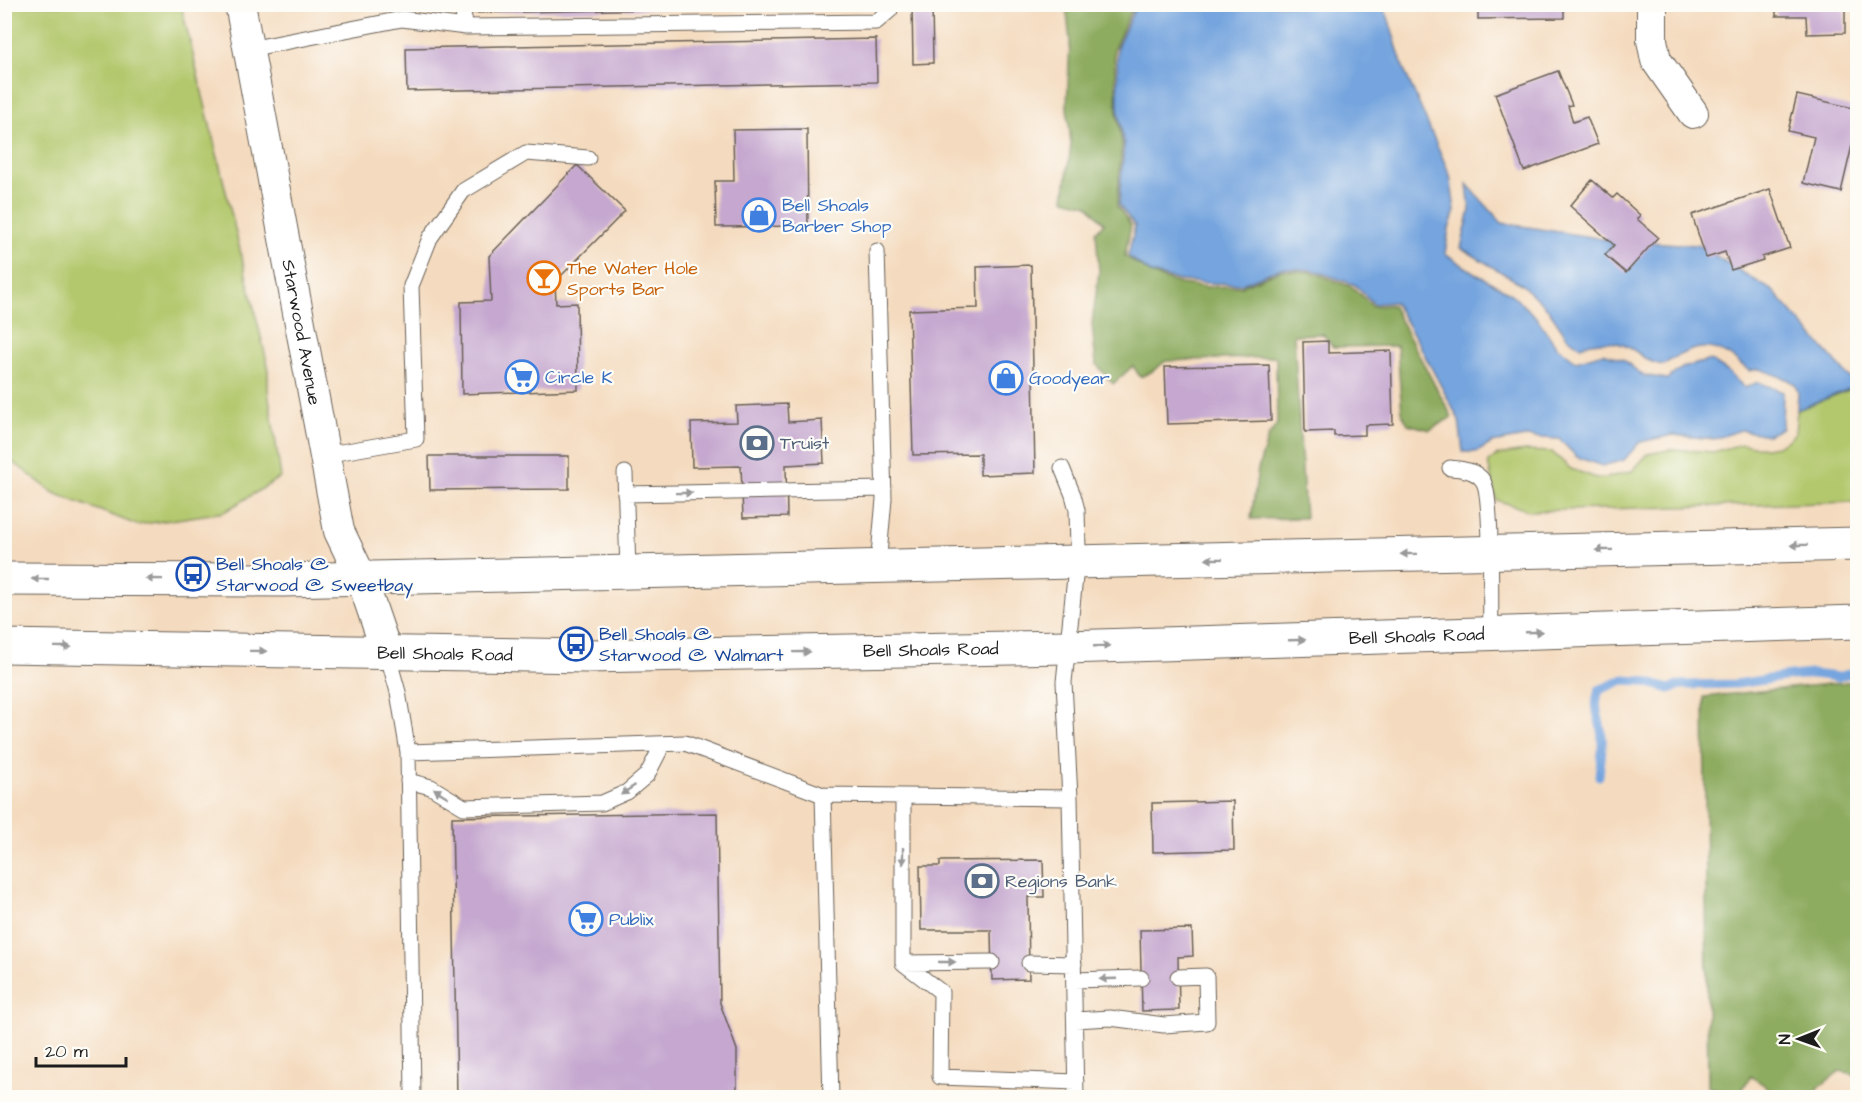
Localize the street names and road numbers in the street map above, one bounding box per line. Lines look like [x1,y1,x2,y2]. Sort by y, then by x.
street label: Starwood Avenue [275,257,327,408]
street label: Bell Shoals Road [1348,622,1485,651]
street label: Bell Shoals Road [863,636,999,664]
street label: Bell Shoals Road [377,640,513,668]

